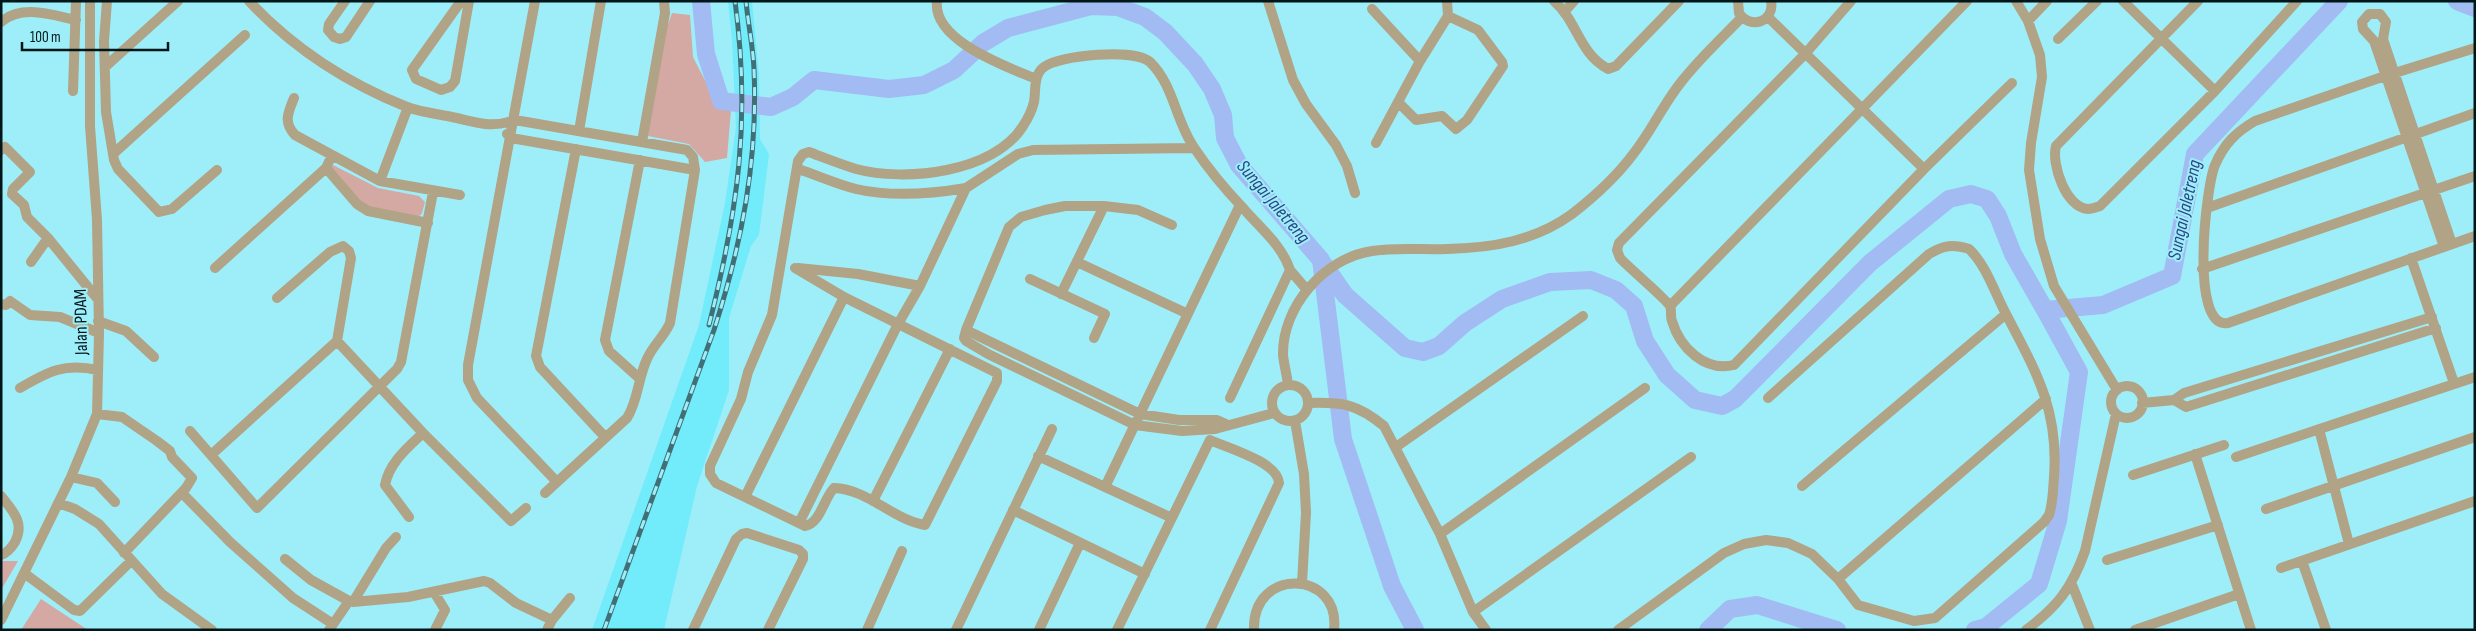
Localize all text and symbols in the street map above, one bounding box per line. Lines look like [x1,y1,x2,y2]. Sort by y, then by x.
scale bar [22,20,169,52]
text: 100 m [30,28,61,47]
water label: Sungai Jaletreng [1231,156,1315,249]
water label: Sungai Jaletreng [2163,158,2207,262]
street label: Jalan PDAM [70,289,92,356]

